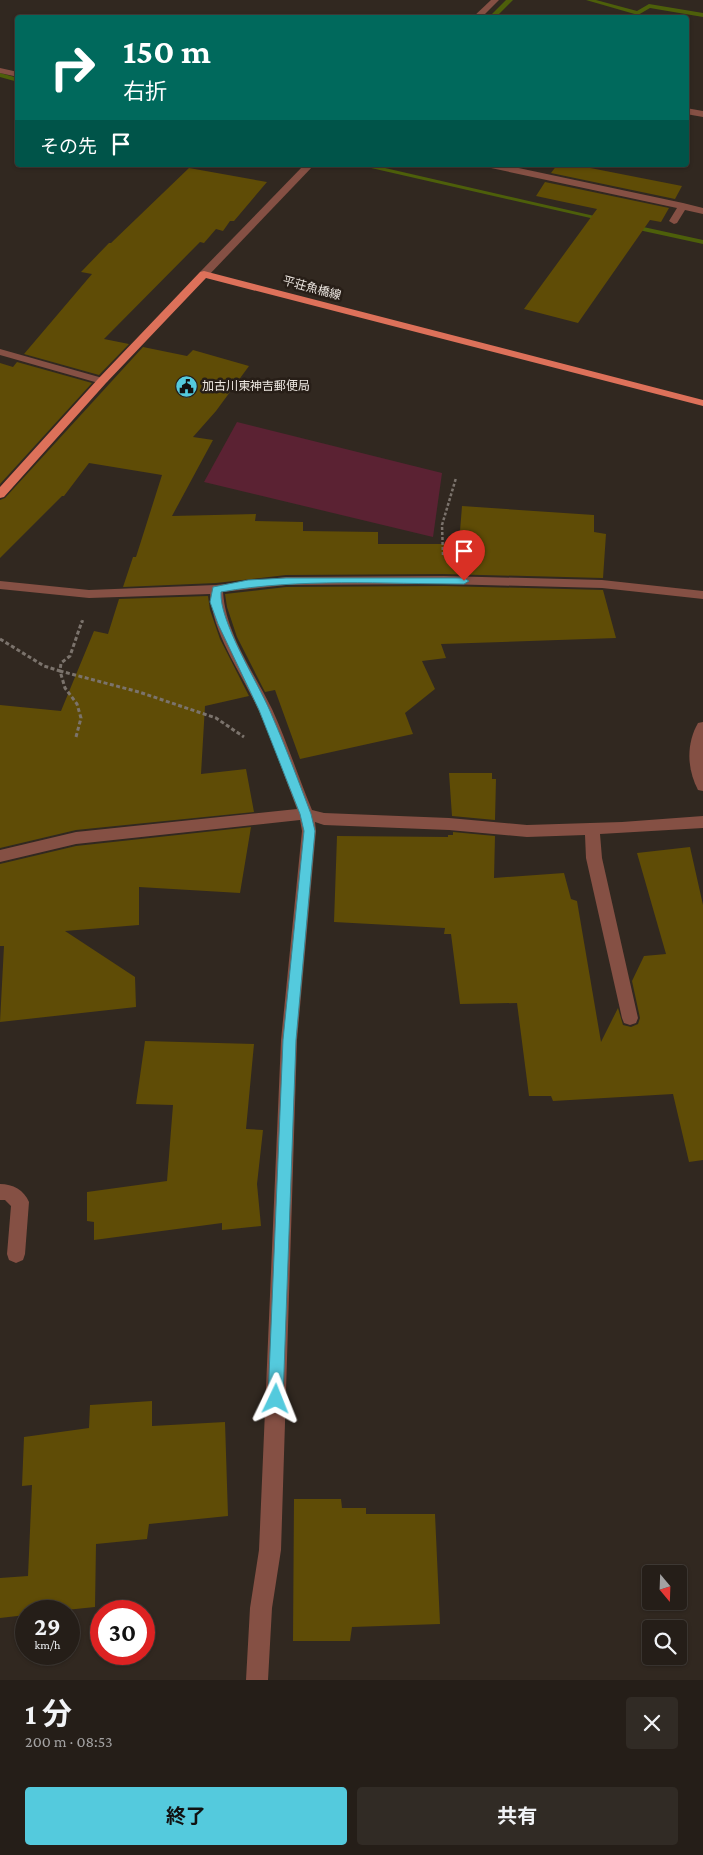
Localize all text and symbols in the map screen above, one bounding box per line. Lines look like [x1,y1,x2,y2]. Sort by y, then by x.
text: 150 m [123,32,211,71]
icon: right [40,35,105,100]
text: 右折 [123,79,167,104]
icon: arrive [107,130,135,158]
text: その先 [40,136,97,157]
street label: 平荘魚橋線 [281,273,343,303]
public building icon: 加古川東神吉郵便局 [174,374,198,398]
place label: 加古川東神吉郵便局 [202,379,310,393]
pin [443,530,485,581]
icon: arrive [450,537,478,565]
position arrow [249,1372,301,1424]
north arrow [642,1565,688,1610]
map controls [642,1565,687,1665]
speed limit sign: 30 [90,1600,155,1665]
text: 29 [34,1613,61,1640]
button: search [642,1620,687,1665]
text: km/h [35,1638,60,1652]
text: 1 分 [25,1697,72,1730]
button: close [626,1697,678,1749]
text: 200 m · 08:53 [25,1733,113,1750]
button: 終了 [25,1787,347,1845]
button: 共有 [357,1787,678,1845]

